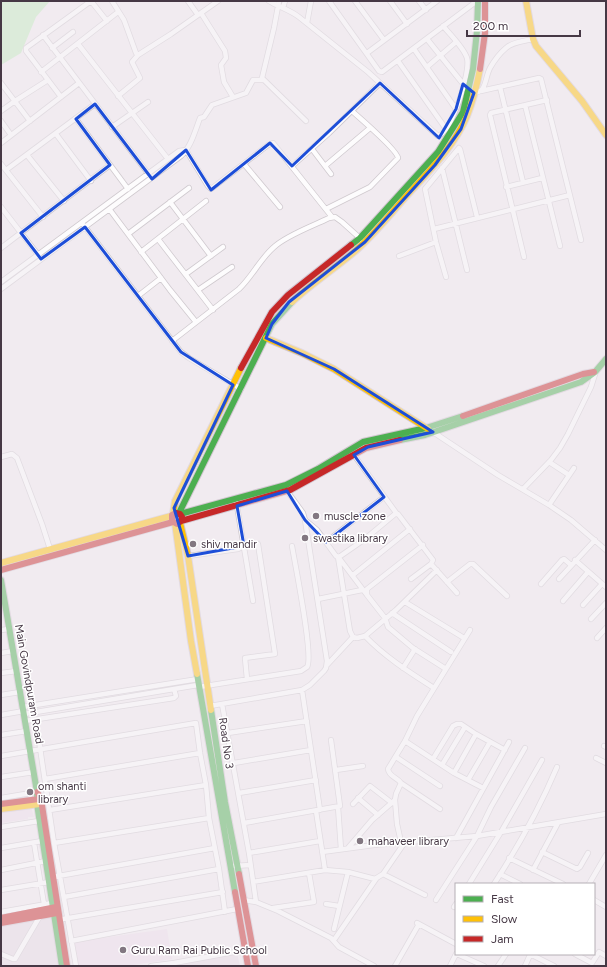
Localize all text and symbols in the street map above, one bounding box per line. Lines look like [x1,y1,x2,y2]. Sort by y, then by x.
scale bar [467,12,580,38]
text: 200 m [473,19,508,33]
place label: muscle zone [324,510,386,523]
marker: muscle zone [311,511,321,521]
place label: swastika library [313,532,388,545]
marker: swastika library [300,533,310,543]
place label: shiv mandir [201,538,257,551]
marker: shiv mandir [188,539,198,549]
street label: Main Govindpuram Road [12,623,46,745]
street label: Road No 3 [216,717,236,769]
place label: om shanti library [38,780,86,806]
marker: om shanti library [25,787,35,797]
place label: mahaveer library [368,835,449,848]
marker: mahaveer library [355,836,365,846]
legend [455,883,595,955]
text: Fast [491,892,514,906]
text: Slow [491,912,518,926]
text: Jam [491,932,514,946]
place label: Guru Ram Rai Public School [131,944,267,957]
marker: Guru Ram Rai Public School [118,945,128,955]

